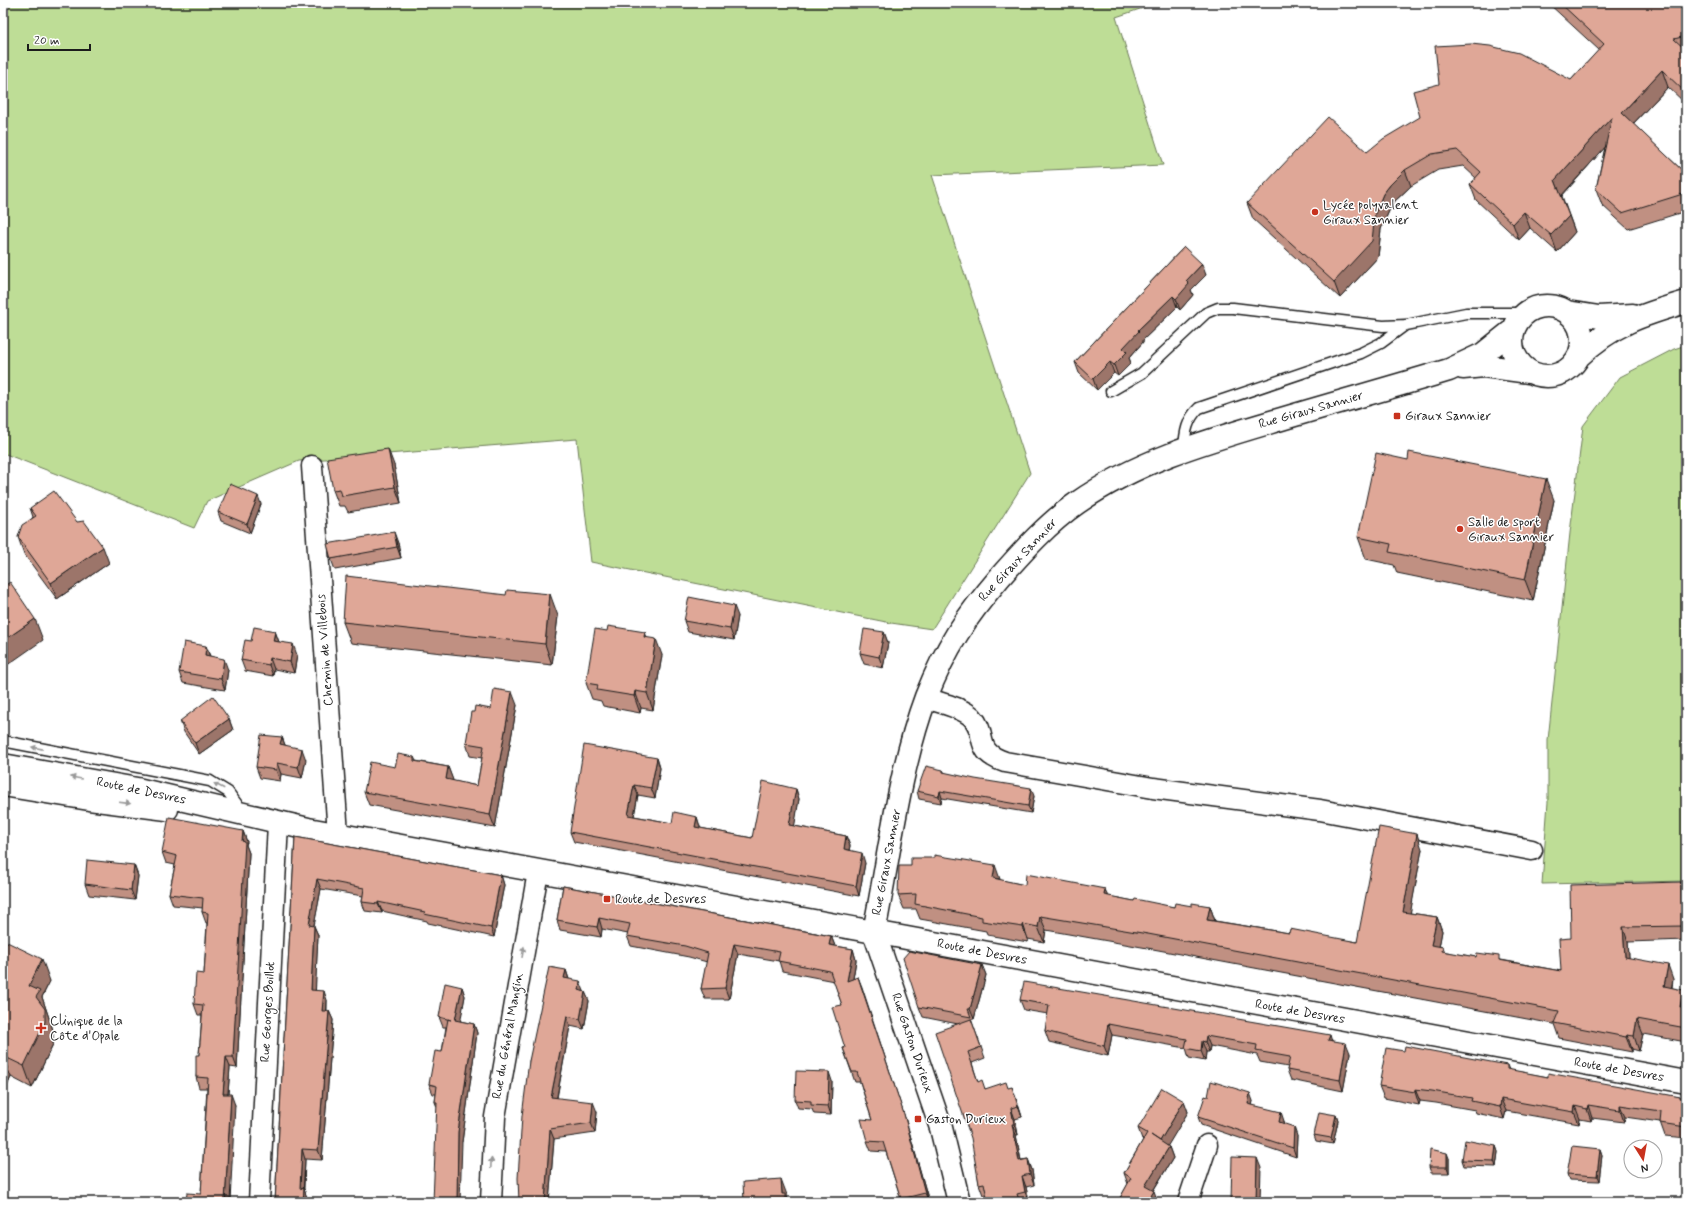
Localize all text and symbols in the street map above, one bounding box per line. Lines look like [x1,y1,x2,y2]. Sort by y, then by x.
scale bar [28,26,90,52]
text: 20 m [34,33,60,49]
place label: Lycée polyvalent Giraux Sannier [1323,197,1419,229]
marker: Lycée polyvalent Giraux Sannier [1310,207,1320,217]
street label: Rue Giraux Sannier [1257,387,1366,433]
place label: Giraux Sannier [1405,408,1492,425]
marker: Giraux Sannier [1392,411,1402,421]
street label: Rue Giraux Sannier [975,514,1061,605]
place label: Salle de sport Giraux Sannier [1468,514,1555,546]
marker: Salle de sport Giraux Sannier [1455,524,1465,534]
street label: Chemin de Villebois [313,593,337,707]
one-way arrow [31,744,43,750]
street label: Route de Desvres [95,773,188,809]
one-way arrow [70,775,82,781]
one-way arrow [213,783,225,789]
one-way arrow [118,800,131,807]
street label: Rue Giraux Sannier [868,807,906,917]
place label: Route de Desvres [615,891,706,908]
marker: Route de Desvres [602,894,612,904]
street label: Route de Desvres [936,935,1029,969]
one-way arrow [521,946,527,958]
street label: Rue Georges Boillot [257,961,280,1063]
street label: Rue du Général Mangin [489,972,529,1101]
street label: Rue Gaston Durieux [887,991,937,1096]
street label: Route de Desvres [1254,996,1347,1028]
place label: Clinique de la Côte d'Opale [50,1013,123,1045]
marker: Clinique de la Côte d'Opale [35,1022,47,1034]
street label: Route de Desvres [1573,1054,1666,1086]
place label: Gaston Durieux [926,1111,1007,1128]
marker: Gaston Durieux [913,1114,923,1124]
north arrow [1623,1139,1663,1179]
one-way arrow [488,1157,495,1169]
text: N [1640,1160,1650,1175]

